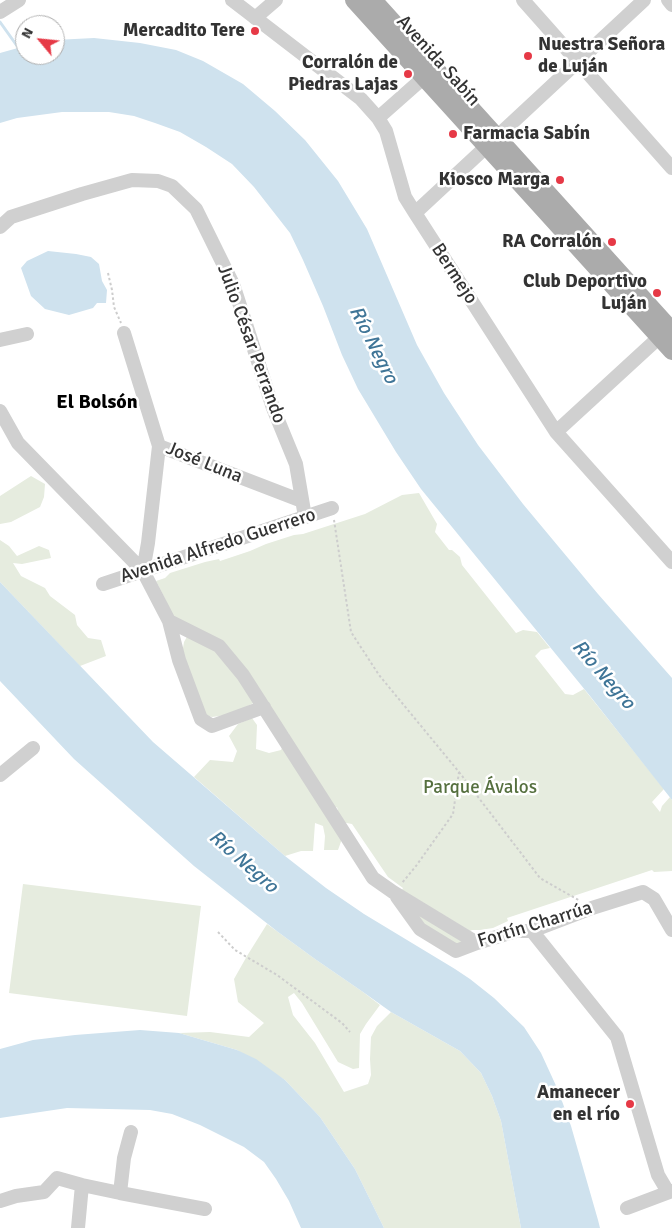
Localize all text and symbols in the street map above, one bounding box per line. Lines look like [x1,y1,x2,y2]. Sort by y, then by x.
street label: Avenida Sabín [391,11,485,111]
north arrow [15,15,65,65]
place label: Mercadito Tere [123,20,245,42]
text: N [17,25,37,41]
marker: Mercadito Tere [249,25,261,37]
place label: Nuestra Señora de Luján [538,34,665,78]
marker: Nuestra Señora de Luján [522,50,534,62]
place label: Corralón de Piedras Lajas [288,52,398,96]
marker: Corralón de Piedras Lajas [402,68,414,80]
place label: Farmacia Sabín [463,123,590,145]
marker: Farmacia Sabín [447,128,459,140]
place label: Kiosco Marga [438,169,550,191]
marker: Kiosco Marga [554,174,566,186]
place label: RA Corralón [502,231,602,253]
marker: RA Corralón [606,236,618,248]
street label: Bermejo [426,239,482,309]
street label: Julio César Perrando [212,262,290,426]
place label: Club Deportivo Luján [523,271,647,315]
marker: Club Deportivo Luján [651,287,663,299]
water label: Río Negro [343,302,403,388]
district label: El Bolsón [56,391,138,415]
street label: José Luna [163,437,245,489]
street label: Avenida Alfredo Guerrero [117,504,319,588]
water label: Río Negro [566,636,640,714]
park label: Parque Ávalos [423,777,537,799]
water label: Río Negro [204,825,282,899]
street label: Fortín Charrúa [475,897,595,953]
place label: Amanecer en el río [537,1082,620,1126]
marker: Amanecer en el río [624,1098,636,1110]

